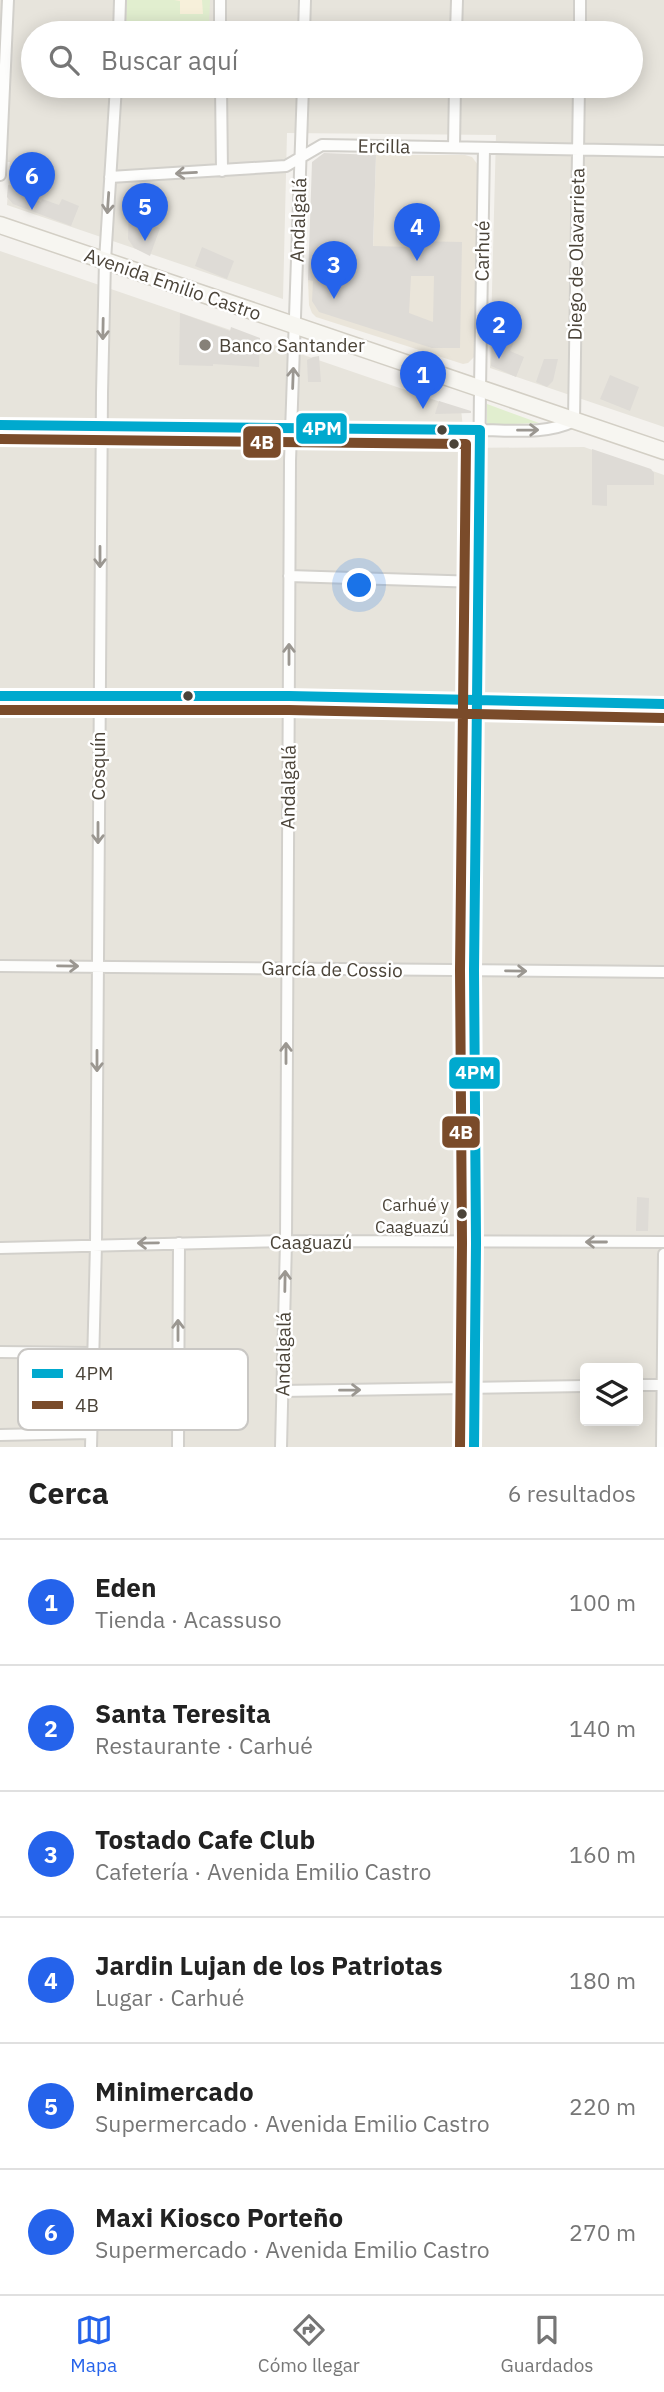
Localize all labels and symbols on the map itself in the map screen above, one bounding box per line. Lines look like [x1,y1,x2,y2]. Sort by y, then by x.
street label: Ercilla [357,134,411,158]
pin: 6 [9,152,55,210]
one-way arrow [175,166,198,179]
street label: Diego de Olavarrieta [562,167,590,341]
street label: Andalgalá [285,177,311,263]
pin: 5 [122,183,168,241]
one-way arrow [102,191,115,214]
pin: 4 [394,203,440,261]
street label: Carhué [469,220,495,282]
pin: 3 [311,241,357,299]
street label: Avenida Emilio Castro [81,242,265,326]
pin: 2 [476,301,522,359]
one-way arrow [96,317,110,340]
place label: Banco Santander [219,333,365,357]
marker: Banco Santander [197,337,213,353]
pin: 1 [400,351,446,409]
one-way arrow [286,367,299,390]
line badge: 4PM [295,412,348,445]
text: 4PM [302,416,342,440]
unlabelled marker [435,423,449,437]
one-way arrow [516,423,539,437]
line badge: 4B [242,425,282,459]
text: 4B [250,430,274,454]
unlabelled marker [447,437,461,451]
one-way arrow [93,545,107,568]
your location [342,568,376,602]
one-way arrow [282,643,296,666]
unlabelled marker [181,689,195,703]
street label: Cosquín [86,731,110,801]
street label: Andalgalá [275,744,301,830]
one-way arrow [91,821,105,844]
street label: García de Cossio [261,956,403,982]
one-way arrow [56,959,79,973]
one-way arrow [504,964,527,977]
one-way arrow [279,1042,293,1065]
one-way arrow [90,1049,103,1072]
line badge: 4PM [448,1056,501,1090]
text: 4PM [455,1060,495,1084]
line badge: 4B [441,1115,481,1149]
text: 4B [449,1120,473,1144]
place label: Carhué y Caaguazú [375,1194,450,1238]
marker: Carhué y Caaguazú [455,1207,469,1221]
street label: Caaguazú [270,1230,352,1254]
one-way arrow [585,1235,608,1249]
one-way arrow [137,1237,160,1250]
one-way arrow [278,1270,291,1293]
street label: Andalgalá [270,1311,296,1397]
one-way arrow [171,1319,185,1342]
legend [18,1349,248,1430]
text: 4PM [75,1361,113,1385]
one-way arrow [338,1384,361,1397]
text: 4B [75,1393,99,1417]

